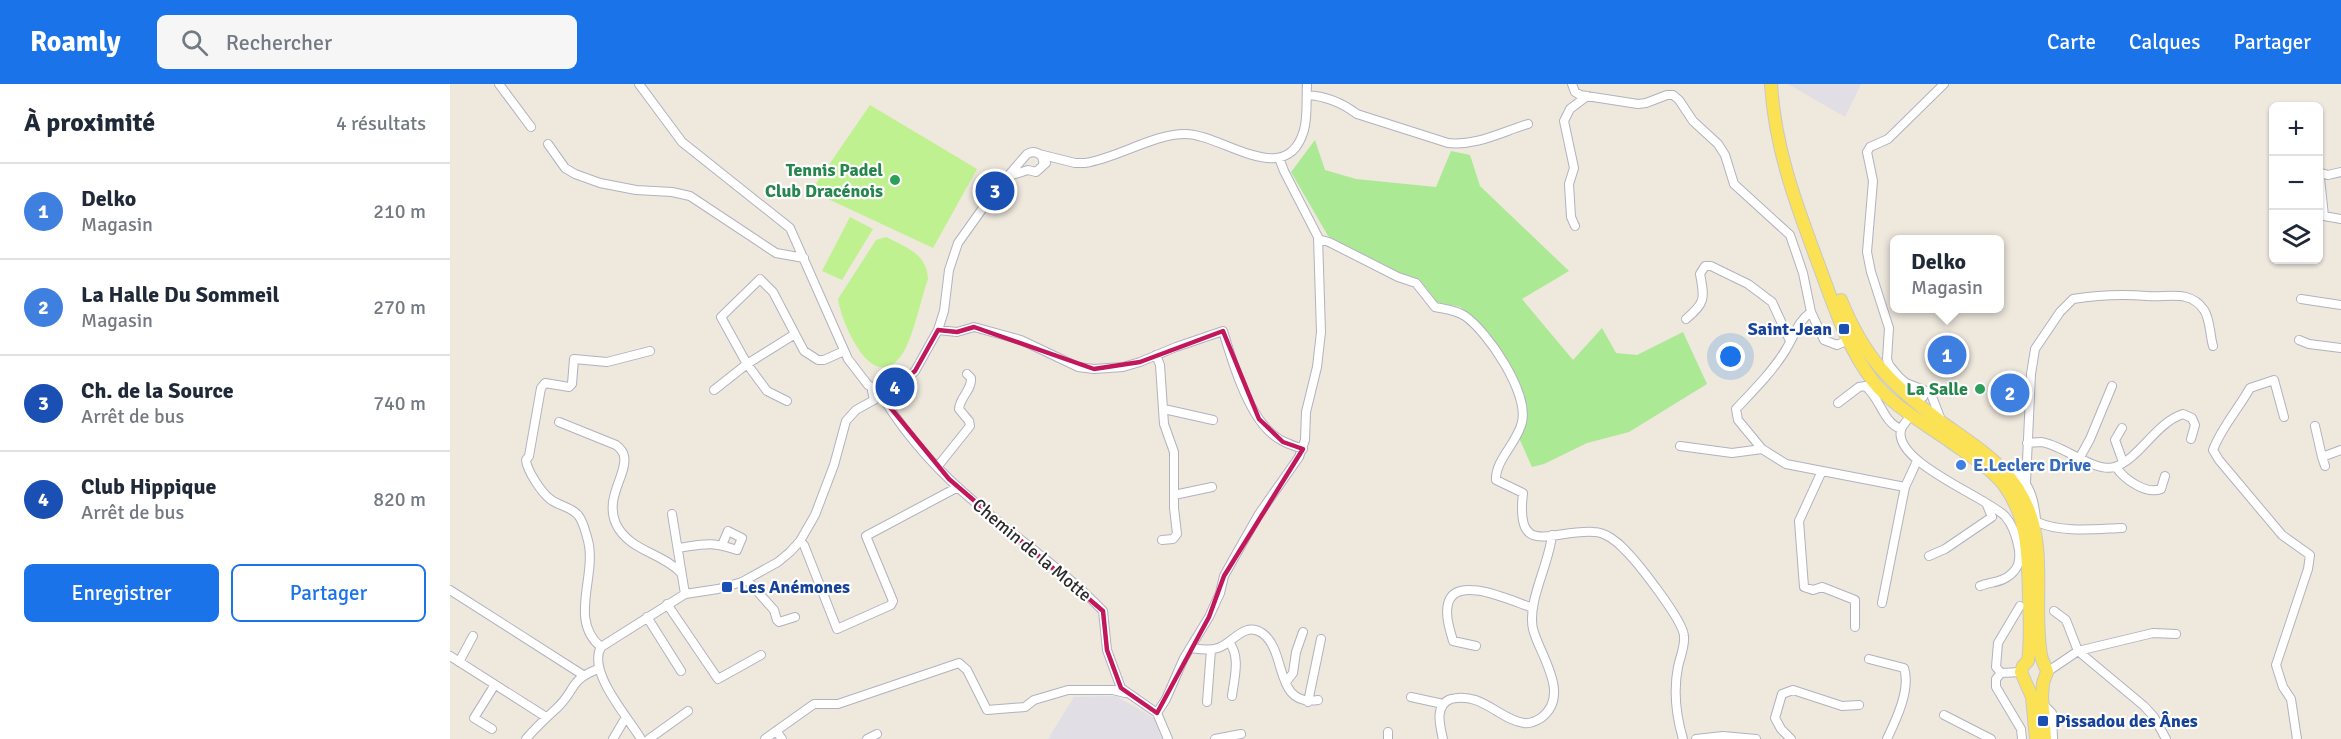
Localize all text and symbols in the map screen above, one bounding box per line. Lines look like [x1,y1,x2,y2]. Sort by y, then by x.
search box [157,15,577,69]
text: Roamly [30,25,121,59]
icon: search [178,26,211,59]
text: Rechercher [226,29,332,56]
text: Carte [2047,29,2096,55]
text: Calques [2129,29,2200,55]
text: Partager [2233,29,2311,55]
map controls [2269,102,2323,264]
button: + [2269,102,2323,156]
text: À proximité [24,107,155,139]
text: 4 résultats [336,111,426,136]
button: − [2269,156,2323,210]
place label: Tennis Padel Club Dracénois [765,159,883,202]
pin: 3 [976,168,1014,214]
marker: Tennis Padel Club Dracénois [888,173,902,187]
text: Delko [81,185,136,212]
text: 1 [38,199,49,224]
text: 210 m [373,199,426,224]
button: layers [2269,210,2323,264]
text: Magasin [81,212,153,237]
popup [1890,235,2004,313]
text: Delko [1911,248,1966,275]
text: Magasin [1911,275,1983,300]
text: La Halle Du Sommeil [81,281,279,308]
text: 2 [38,295,49,320]
text: 270 m [373,295,426,320]
text: Magasin [81,308,153,333]
place label: Saint-Jean [1748,318,1832,340]
marker: Saint-Jean [1837,322,1851,336]
pin: 1 [1928,332,1966,378]
your location [1716,342,1745,371]
pin: 4 [876,364,914,410]
pin: 2 [1990,370,2030,416]
text: Ch. de la Source [81,377,234,404]
place label: La Salle [1906,378,1968,400]
marker: La Salle [1973,382,1987,396]
text: 3 [38,391,49,416]
text: 740 m [373,391,426,416]
text: Arrêt de bus [81,404,184,429]
place label: E.Leclerc Drive [1973,454,2091,476]
marker: E.Leclerc Drive [1954,458,1968,472]
text: Club Hippique [81,473,216,500]
text: 4 [38,487,49,512]
text: 820 m [373,487,426,512]
street label: Chemin de la Motte [968,494,1096,606]
text: Arrêt de bus [81,500,184,525]
button: Enregistrer [24,564,219,622]
button: Partager [231,564,426,622]
place label: Les Anémones [739,576,850,598]
marker: Les Anémones [720,580,734,594]
place label: Pissadou des Ânes [2055,710,2198,732]
marker: Pissadou des Ânes [2036,714,2050,728]

